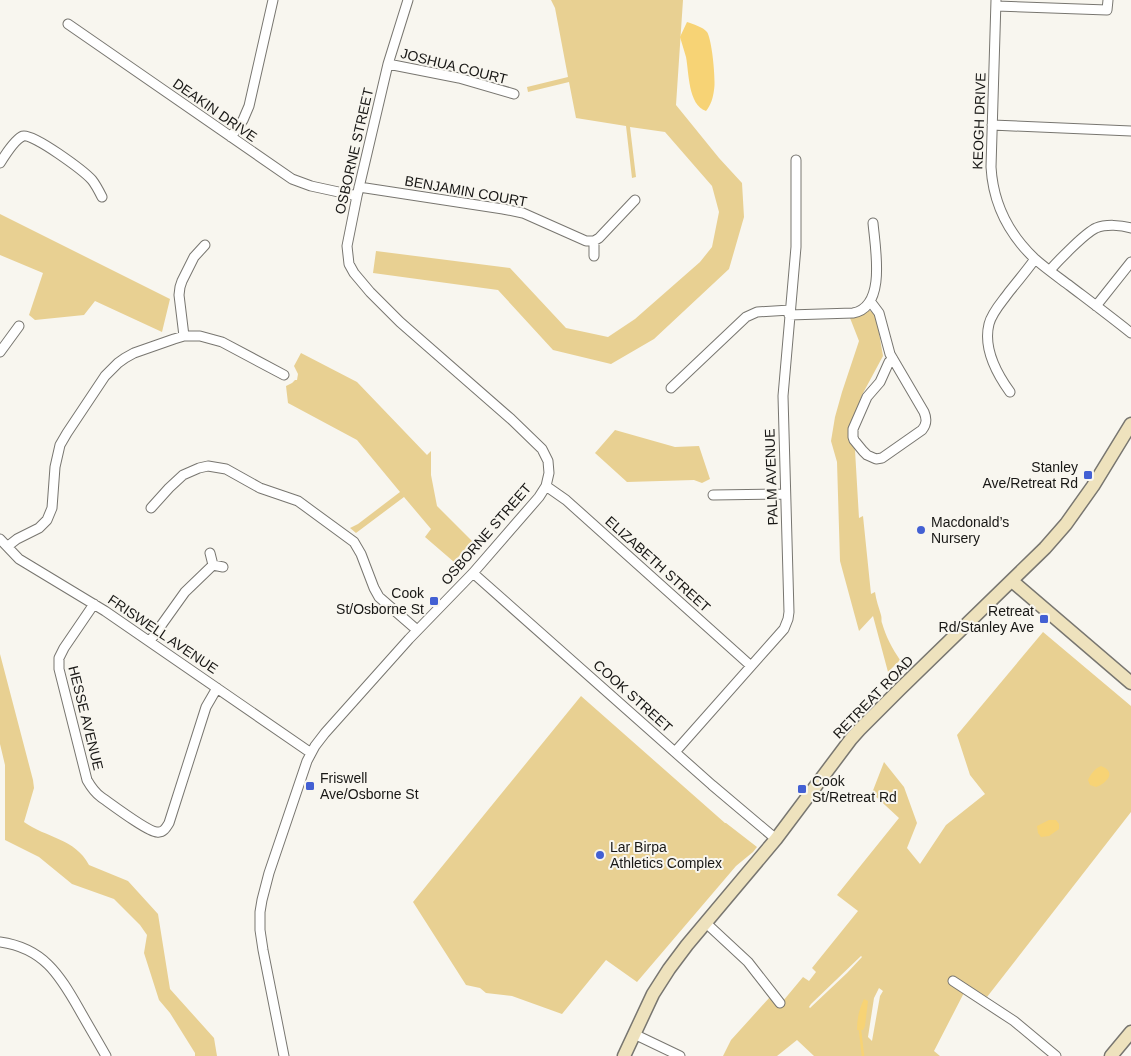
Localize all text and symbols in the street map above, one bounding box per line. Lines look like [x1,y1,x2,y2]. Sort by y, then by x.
street label: JOSHUA COURT [399,45,509,87]
street label: KEOGH DRIVE [969,72,989,170]
street label: DEAKIN DRIVE [170,75,260,145]
street label: OSBORNE STREET [332,86,376,216]
street label: BENJAMIN COURT [403,172,529,210]
street label: PALM AVENUE [761,428,781,526]
place label: Stanley Ave/Retreat Rd [983,459,1078,491]
marker: Stanley Ave/Retreat Rd [1082,469,1094,481]
street label: OSBORNE STREET [438,480,535,588]
street label: ELIZABETH STREET [602,513,714,616]
place label: Macdonald’s Nursery [931,514,1009,546]
marker: Macdonald’s Nursery [915,524,927,536]
place label: Cook St/Osborne St [336,585,425,617]
street label: FRISWELL AVENUE [105,591,221,677]
marker: Cook St/Osborne St [428,595,440,607]
place label: Retreat Rd/Stanley Ave [939,603,1034,635]
marker: Retreat Rd/Stanley Ave [1038,613,1050,625]
street label: RETREAT ROAD [830,652,916,742]
street label: COOK STREET [590,656,676,736]
street label: HESSE AVENUE [65,664,107,772]
place label: Friswell Ave/Osborne St [320,770,419,802]
place label: Cook St/Retreat Rd [812,773,897,805]
marker: Friswell Ave/Osborne St [304,780,316,792]
marker: Cook St/Retreat Rd [796,783,808,795]
place label: Lar Birpa Athletics Complex [610,839,722,871]
marker: Lar Birpa Athletics Complex [594,849,606,861]

